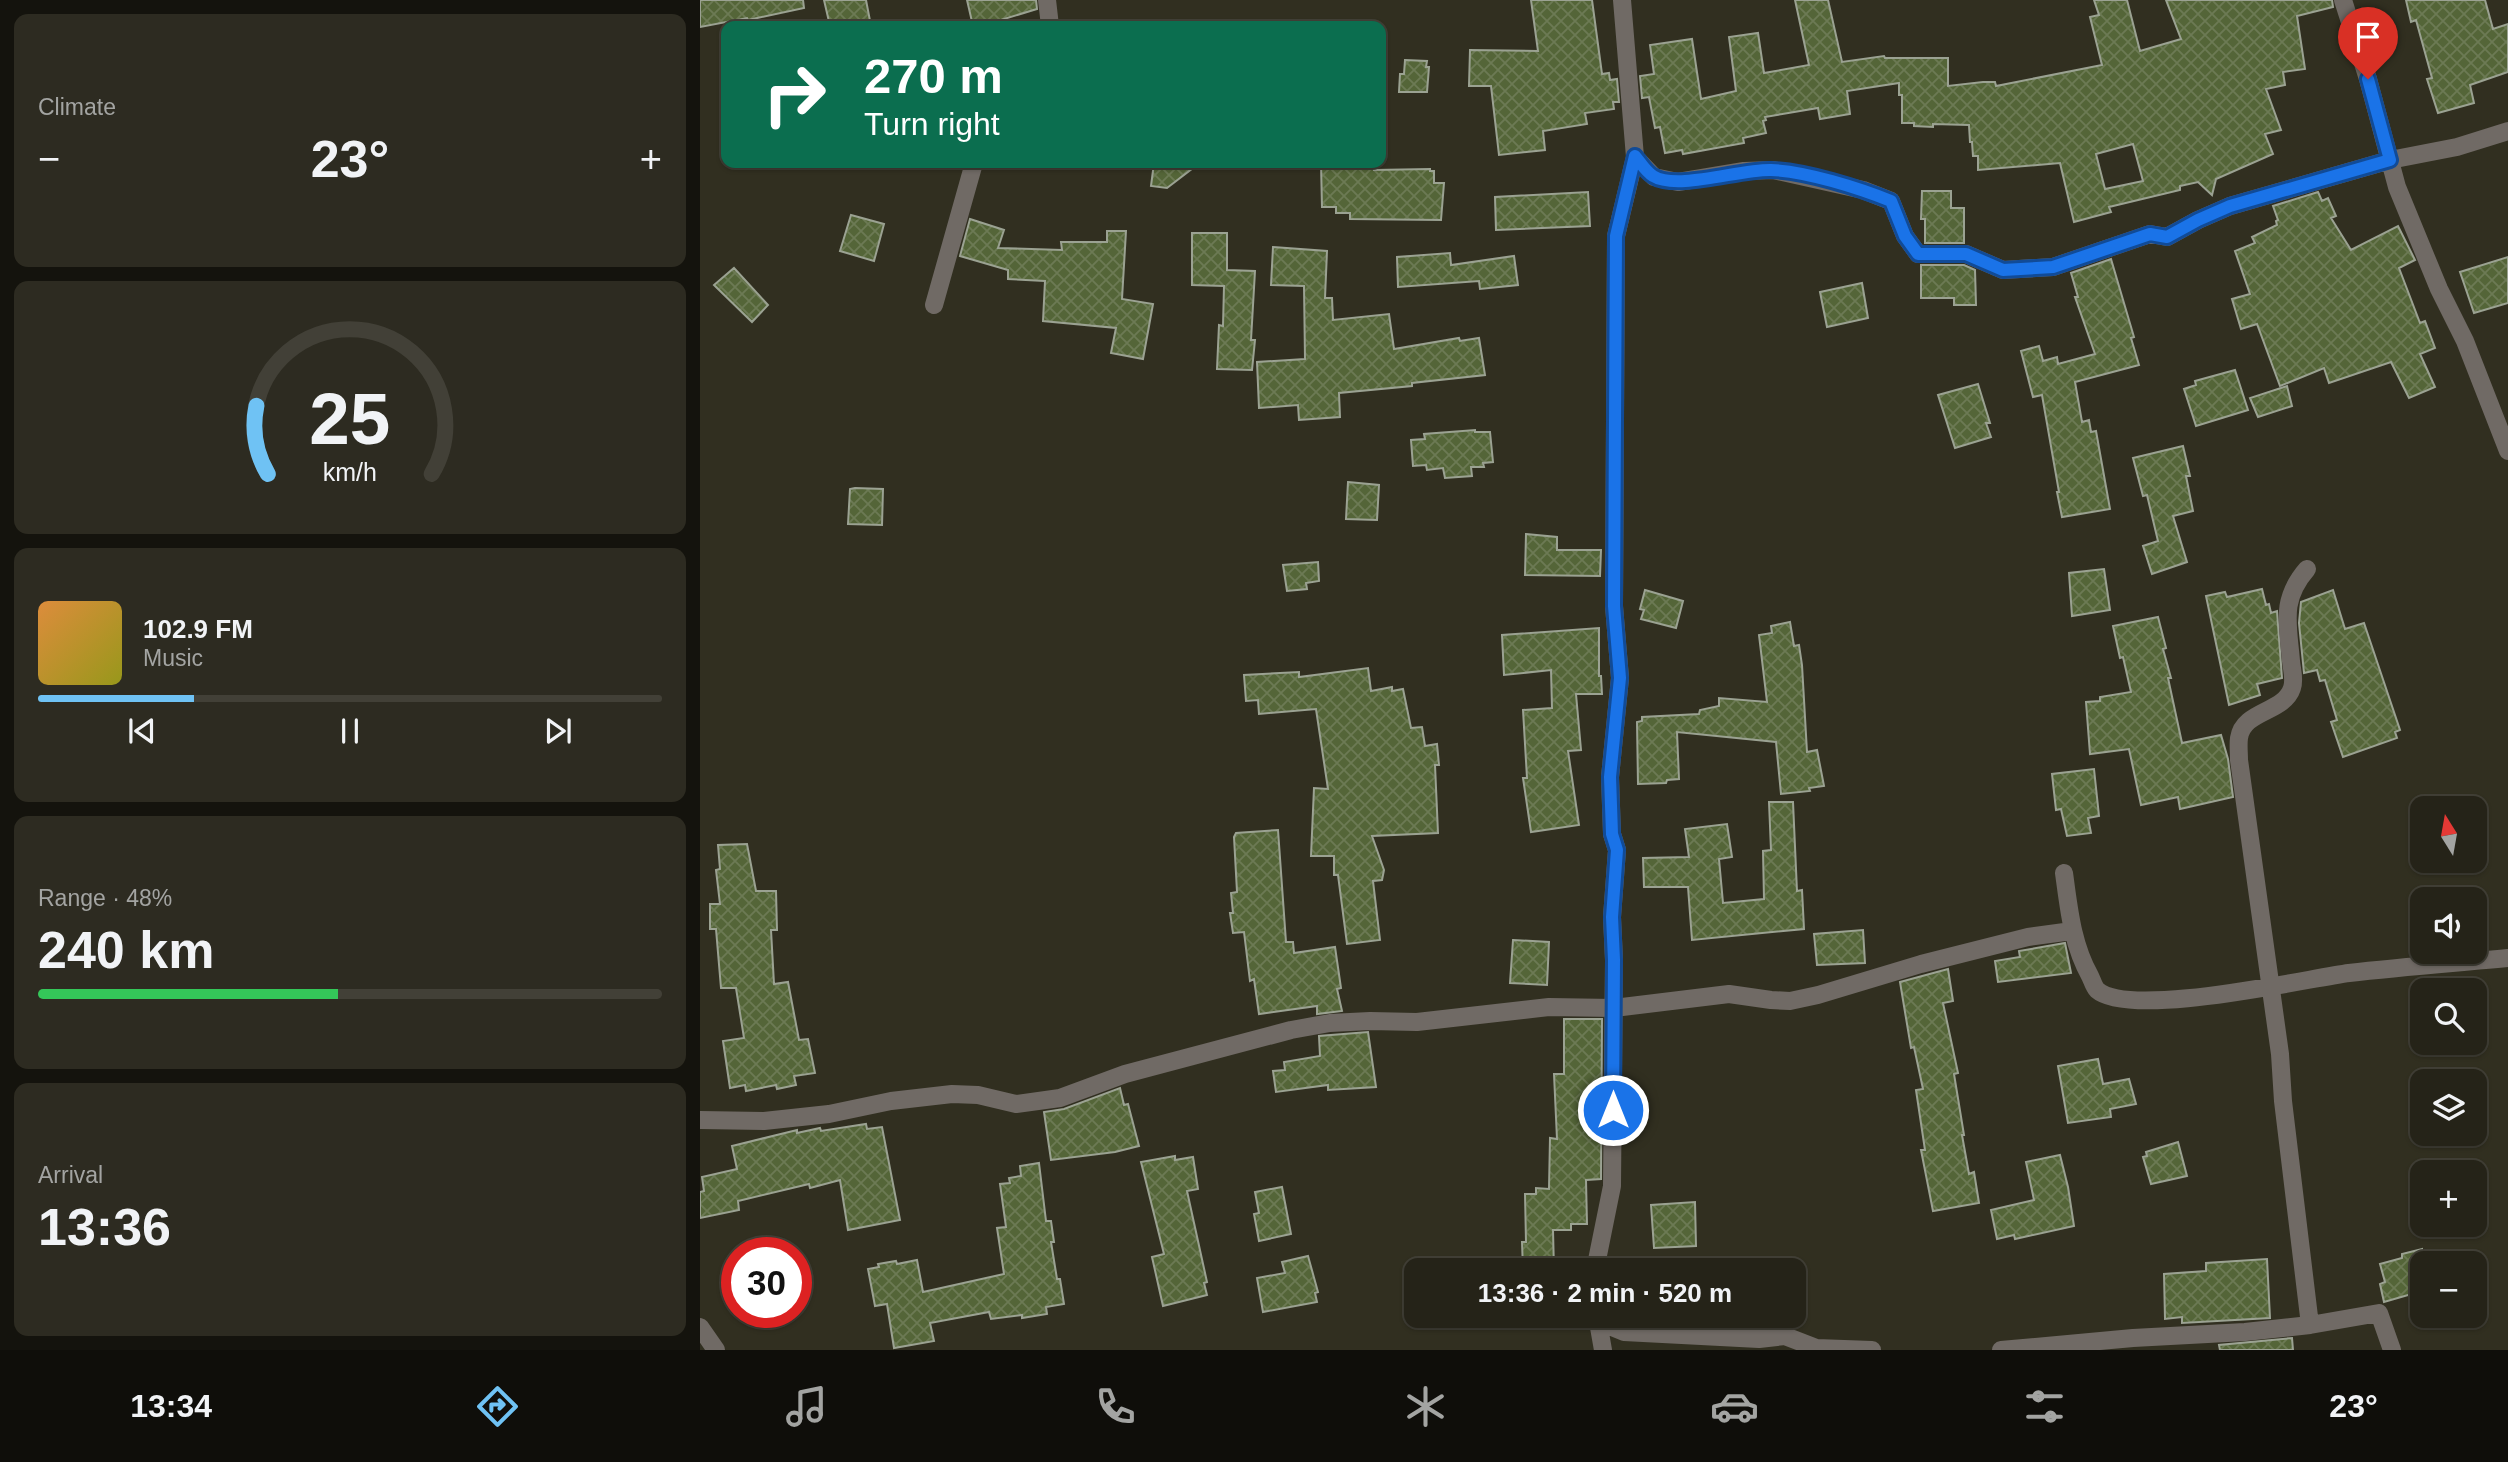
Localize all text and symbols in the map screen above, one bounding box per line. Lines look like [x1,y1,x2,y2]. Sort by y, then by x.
pin [2338,7,2398,79]
icon: arrive [2349,18,2387,56]
icon: right [749,49,840,140]
text: 270 m [864,49,1003,103]
text: Climate [38,94,116,120]
text: Turn right [864,106,1000,142]
text: 23° [311,130,389,188]
text: − [38,138,60,180]
text: + [640,138,662,180]
text: 25 [310,378,390,459]
text: km/h [323,458,377,486]
text: 102.9 FM [143,614,253,644]
text: Music [143,645,203,671]
icon: previous [123,712,161,750]
icon: pause [331,712,369,750]
icon: next [539,712,577,750]
north arrow [2410,796,2487,873]
map controls [2410,796,2487,1328]
text: Range · 48% [38,885,172,911]
button: sound [2410,887,2487,964]
text: 240 km [38,921,214,979]
button: search [2410,978,2487,1055]
button: layers [2410,1069,2487,1146]
position arrow [1576,1073,1650,1147]
button: + [2410,1160,2487,1237]
text: Arrival [38,1162,103,1188]
text: 13:36 [38,1198,171,1256]
speed limit sign: 30 [721,1237,812,1328]
button: − [2410,1251,2487,1328]
text: 13:36 · 2 min · 520 m [1478,1278,1732,1308]
icon: directions [473,1382,522,1431]
icon: music [782,1382,831,1431]
icon: phone [1091,1382,1140,1431]
icon: climate [1401,1382,1450,1431]
icon: car [1710,1382,1759,1431]
icon: filters [2020,1382,2069,1431]
text: 13:34 [130,1388,212,1424]
text: 23° [2329,1388,2378,1424]

